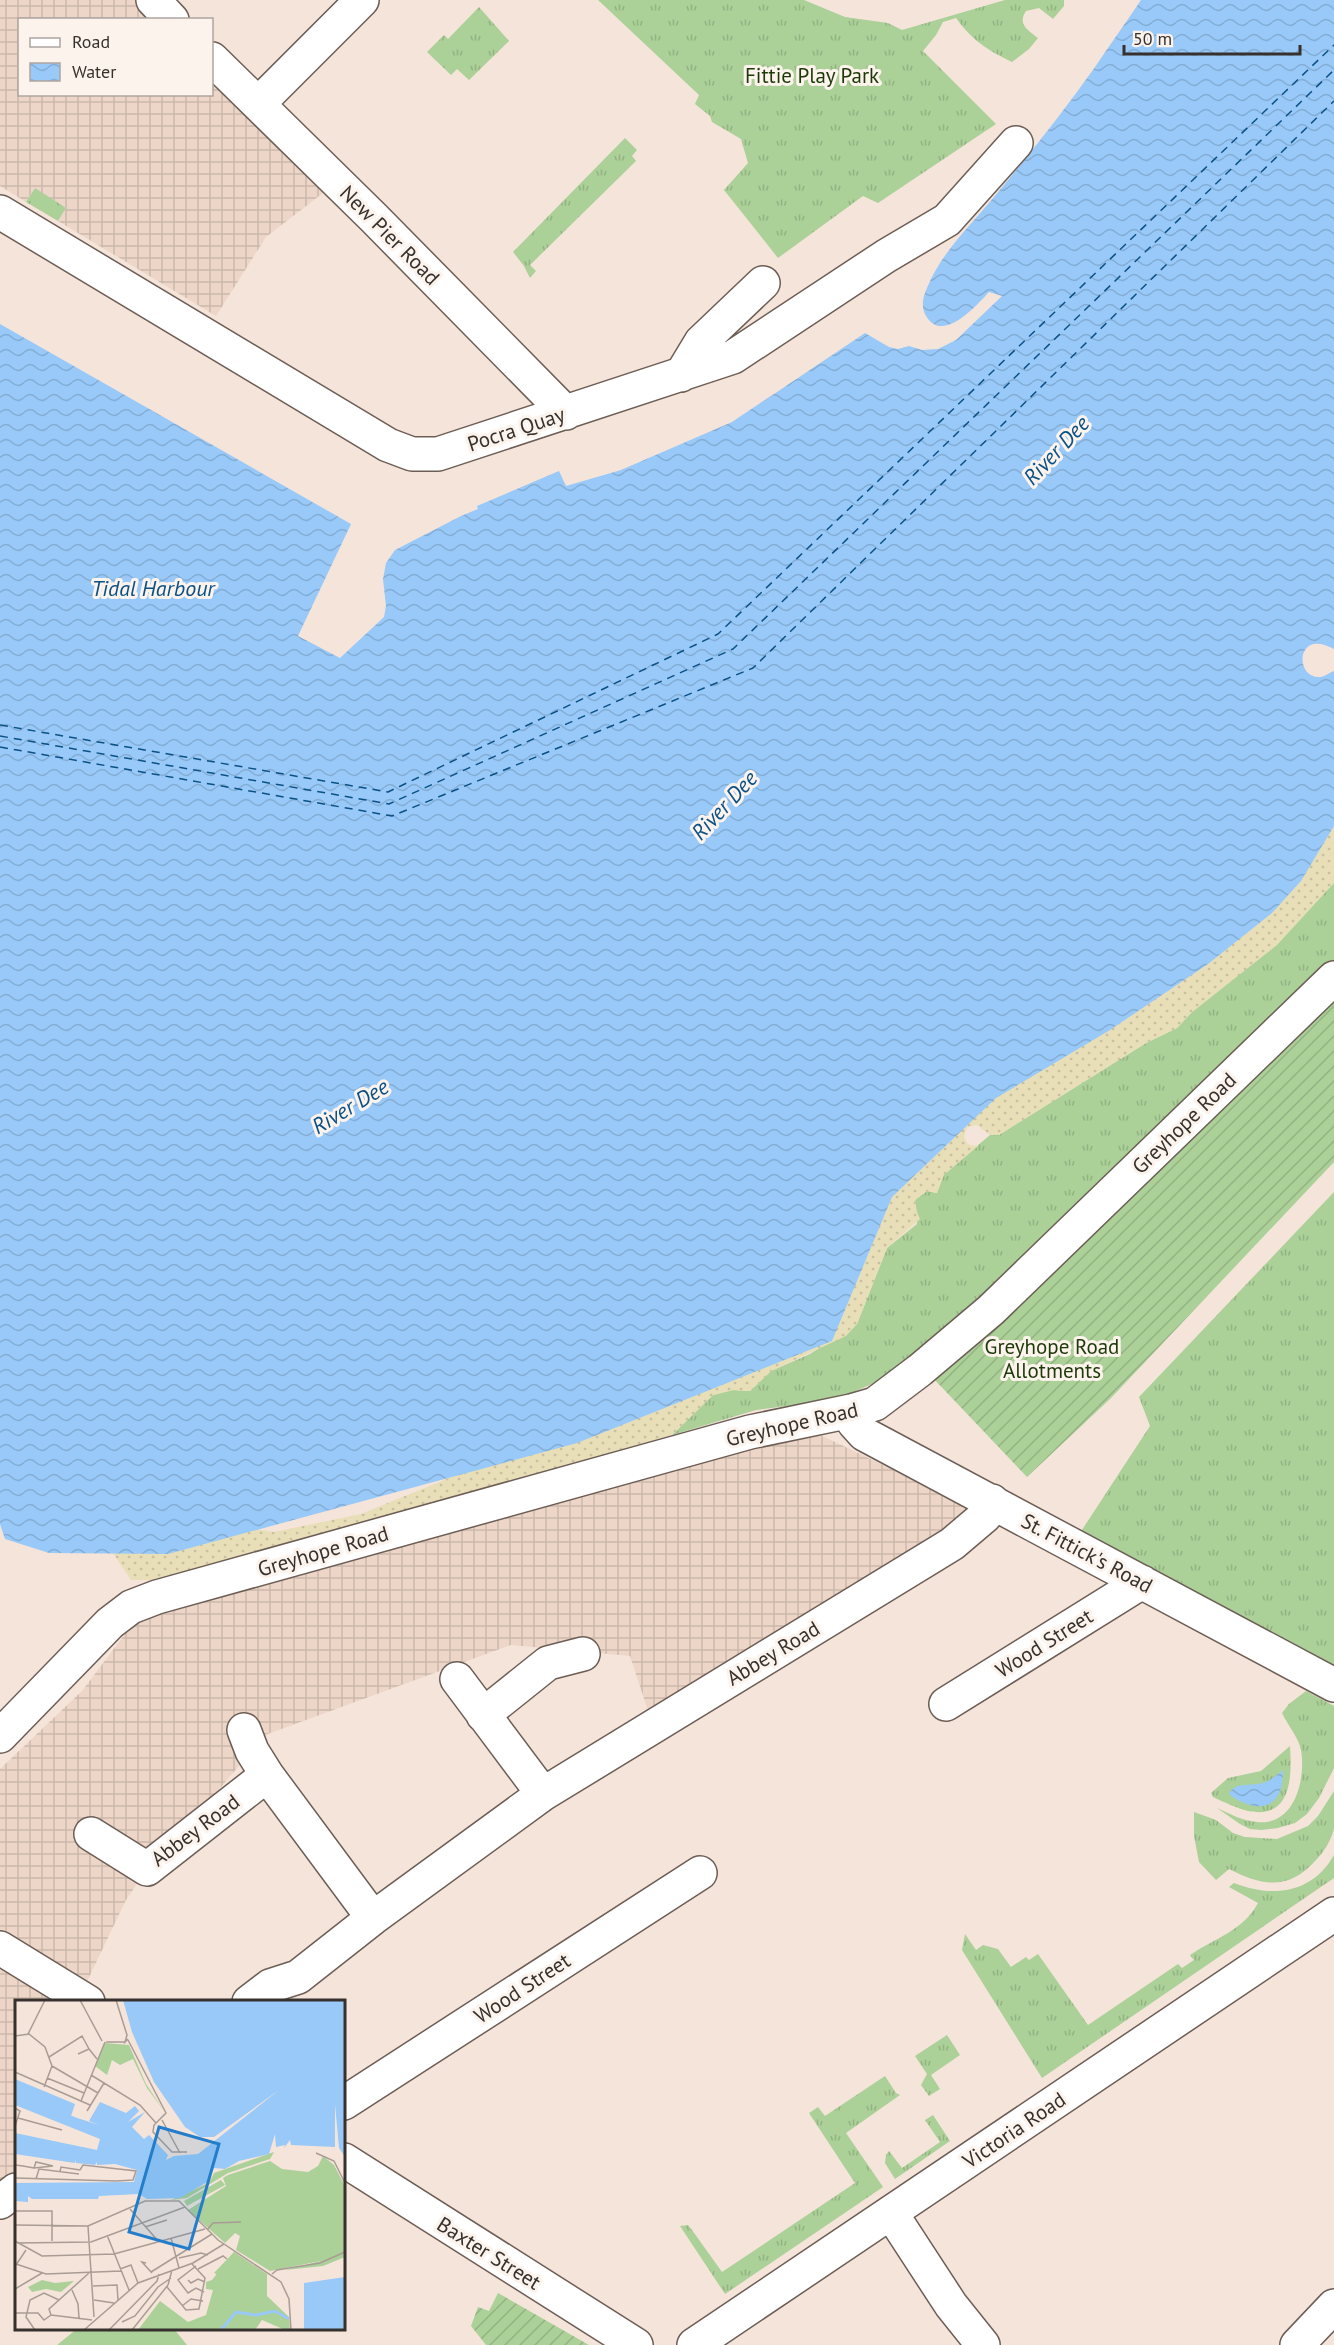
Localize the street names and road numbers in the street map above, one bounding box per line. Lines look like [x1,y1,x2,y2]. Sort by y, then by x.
street label: New Pier Road [334,179,446,291]
street label: Pocra Quay [464,401,568,457]
street label: Greyhope Road [1126,1066,1242,1180]
street label: Greyhope Road [723,1396,861,1452]
street label: St. Fittick's Road [1017,1507,1157,1599]
street label: Greyhope Road [254,1519,392,1583]
street label: Wood Street [990,1603,1098,1683]
street label: Abbey Road [721,1615,825,1691]
street label: Abbey Road [145,1788,245,1872]
street label: Wood Street [469,1947,575,2029]
street label: Victoria Road [957,2086,1071,2175]
street label: Baxter Street [432,2210,546,2296]

